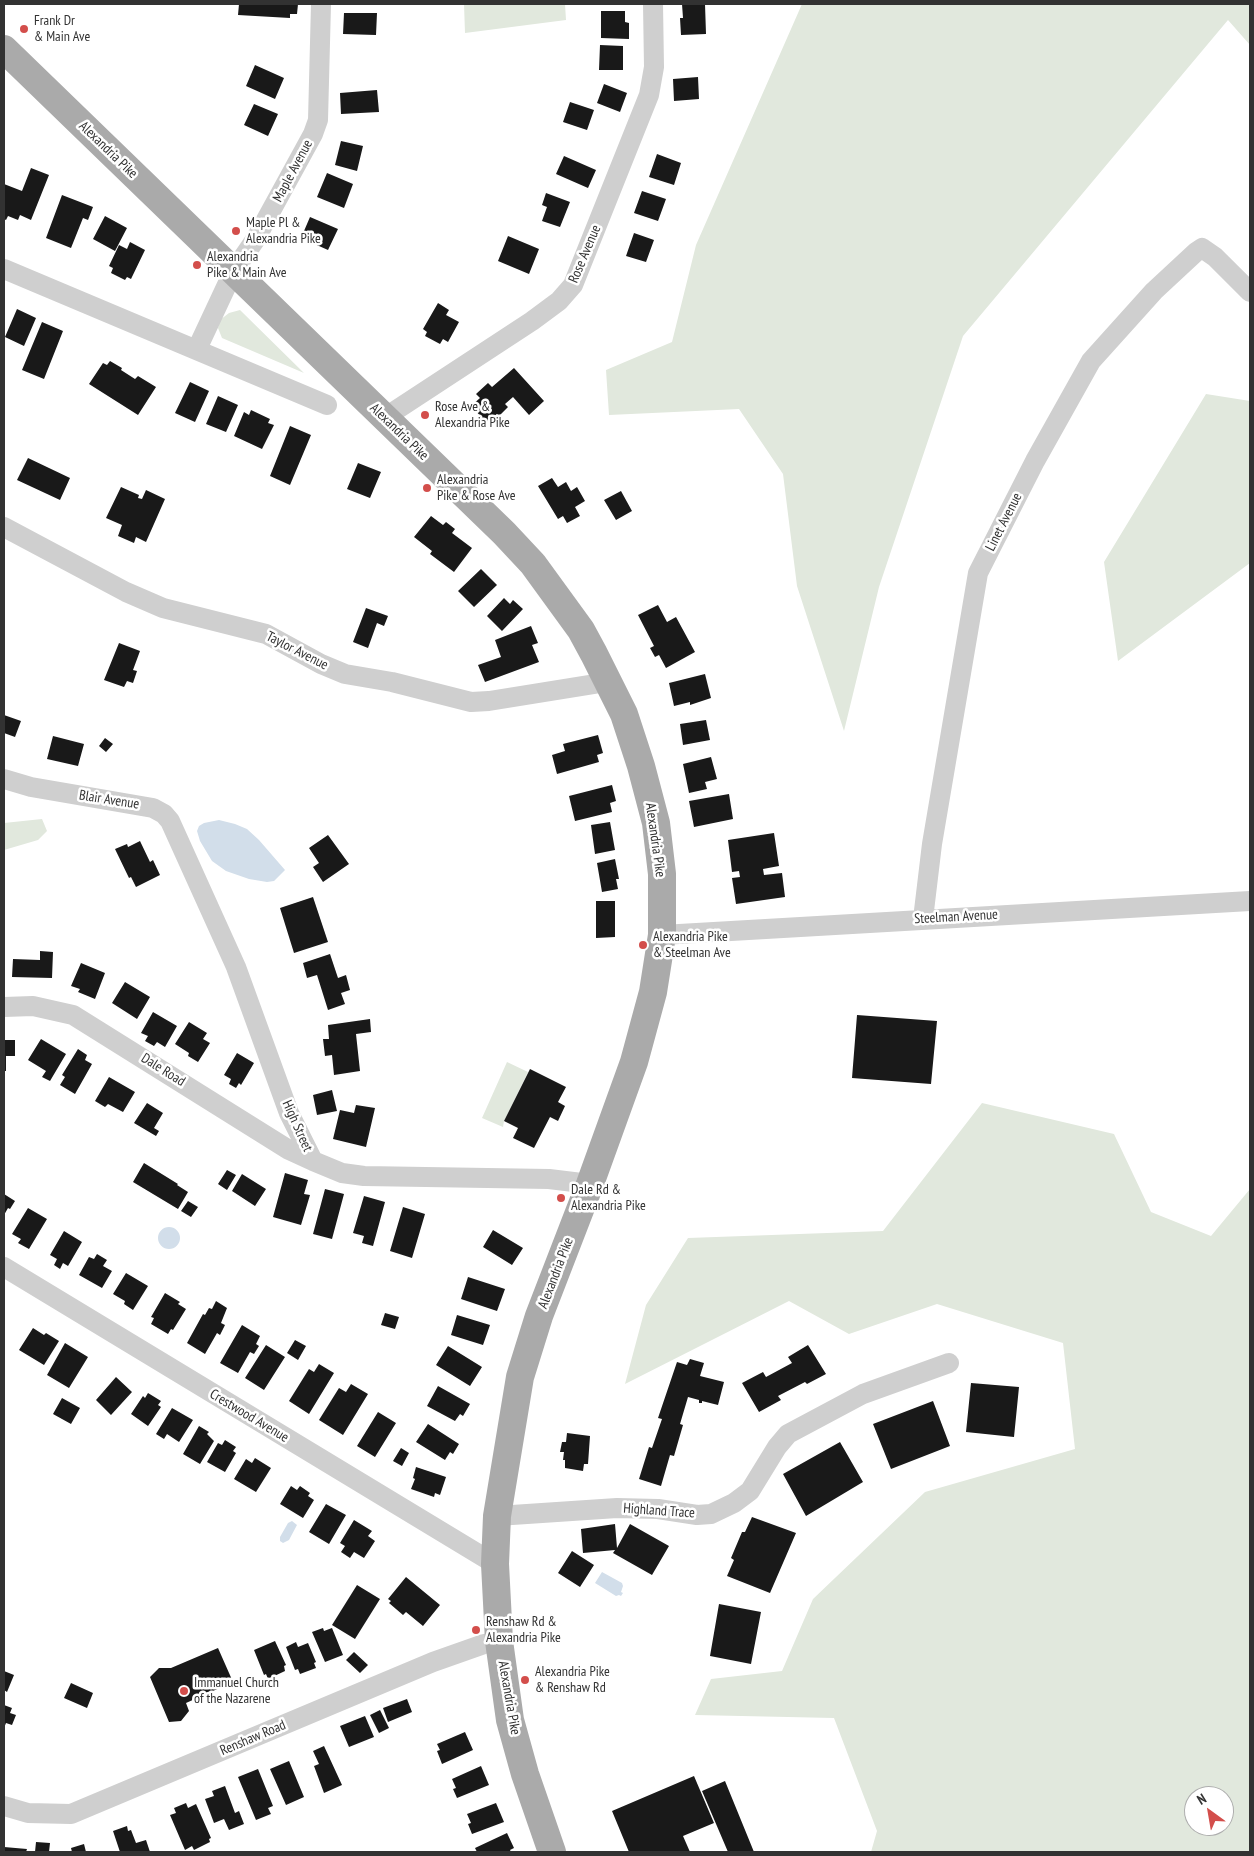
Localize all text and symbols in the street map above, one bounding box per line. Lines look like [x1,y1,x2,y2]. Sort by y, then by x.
place label: Frank Dr & Main Ave [34,13,90,46]
marker: Frank Dr & Main Ave [18,23,30,35]
street label: Alexandria Pike [75,118,141,182]
street label: Maple Avenue [270,137,316,205]
place label: Maple Pl & Alexandria Pike [246,215,321,248]
street label: Rose Avenue [565,223,605,285]
marker: Maple Pl & Alexandria Pike [230,225,242,237]
place label: Alexandria Pike & Main Ave [207,249,287,282]
marker: Alexandria Pike & Main Ave [191,259,203,271]
place label: Rose Ave & Alexandria Pike [435,399,510,432]
street label: Alexandria Pike [366,400,432,464]
marker: Rose Ave & Alexandria Pike [419,409,431,421]
place label: Alexandria Pike & Rose Ave [437,472,516,504]
marker: Alexandria Pike & Rose Ave [421,482,433,494]
street label: Linet Avenue [982,490,1026,554]
street label: Taylor Avenue [263,628,331,674]
street label: Blair Avenue [78,787,140,813]
street label: Alexandria Pike [641,802,669,878]
street label: Steelman Avenue [914,906,998,928]
place label: Alexandria Pike & Steelman Ave [653,929,731,962]
marker: Alexandria Pike & Steelman Ave [637,939,649,951]
street label: Dale Road [138,1050,188,1090]
street label: High Street [278,1098,316,1154]
place label: Dale Rd & Alexandria Pike [571,1182,646,1214]
marker: Dale Rd & Alexandria Pike [555,1192,567,1204]
street label: Alexandria Pike [535,1235,577,1311]
street label: Crestwood Avenue [206,1386,292,1446]
street label: Highland Trace [623,1500,695,1522]
place label: Renshaw Rd & Alexandria Pike [486,1614,561,1646]
marker: Renshaw Rd & Alexandria Pike [470,1624,482,1636]
street label: Alexandria Pike [494,1660,524,1736]
place label: Alexandria Pike & Renshaw Rd [535,1664,610,1696]
marker: Alexandria Pike & Renshaw Rd [519,1674,531,1686]
place label: Immanuel Church of the Nazarene [194,1675,279,1708]
marker: Immanuel Church of the Nazarene [178,1685,190,1697]
street label: Renshaw Road [218,1717,288,1759]
north arrow [1184,1786,1234,1836]
text: N [1194,1789,1210,1809]

